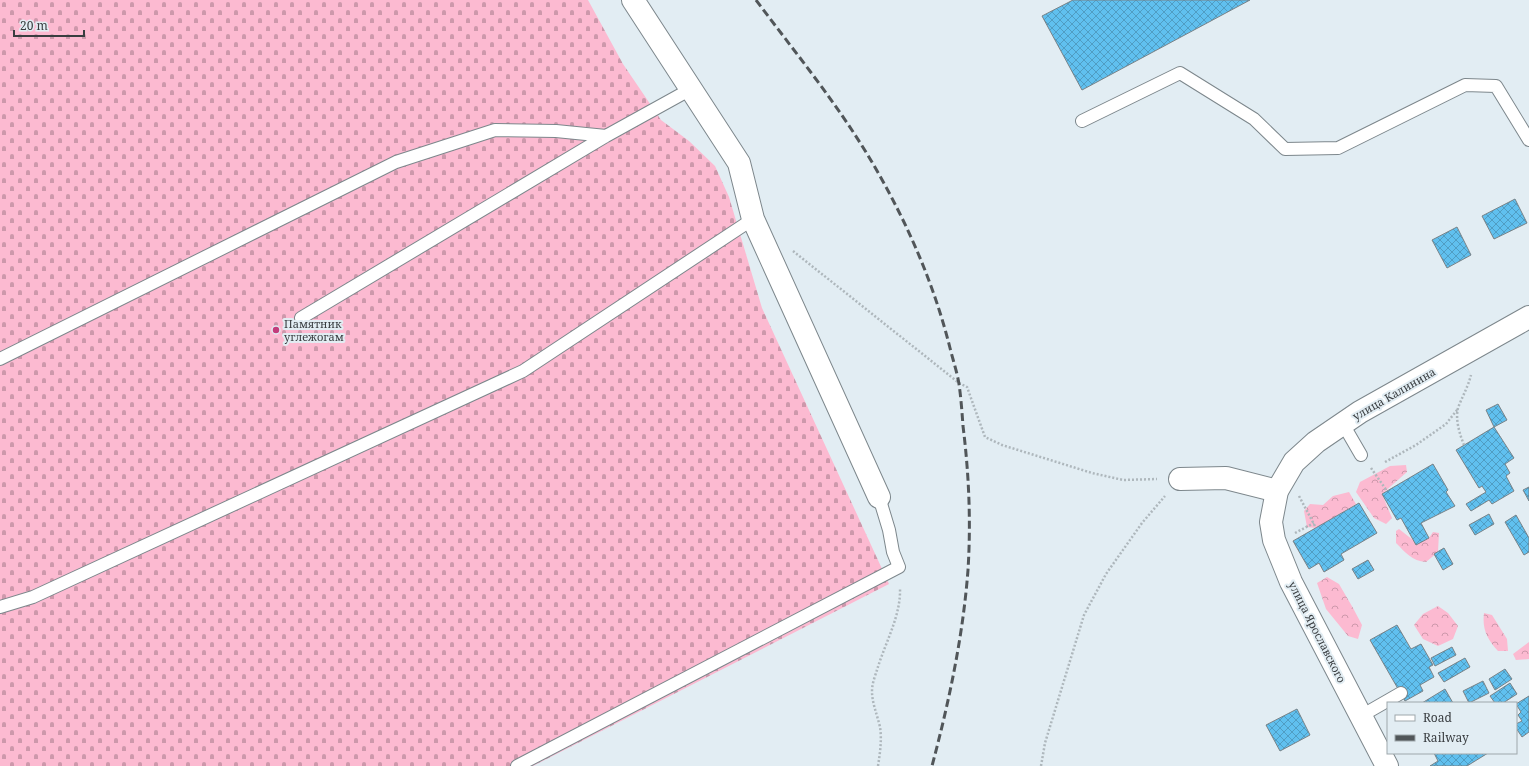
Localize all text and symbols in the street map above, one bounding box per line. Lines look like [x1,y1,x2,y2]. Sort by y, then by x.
scale bar [14,12,84,38]
text: 20 m [20,17,48,34]
place label: Памятник углежогам [284,316,344,344]
marker: Памятник углежогам [271,325,281,335]
street label: улица Калинина [1350,364,1438,423]
street label: улица Ярославского [1285,579,1350,685]
legend [1387,702,1517,754]
text: Road [1423,709,1453,726]
text: Railway [1423,729,1469,746]

